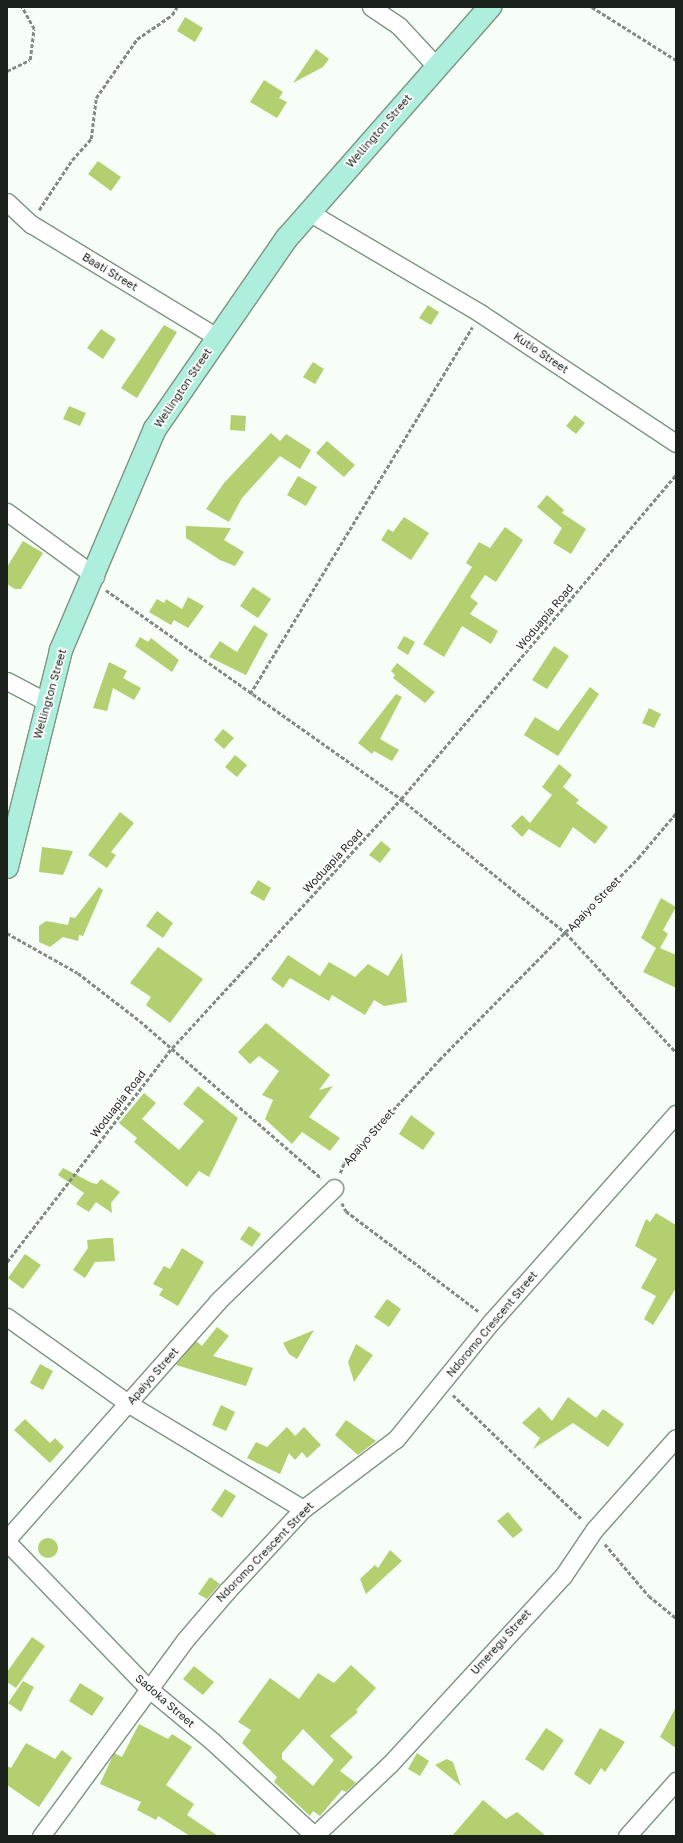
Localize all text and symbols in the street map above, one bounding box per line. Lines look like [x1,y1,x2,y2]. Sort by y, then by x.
street label: Wellington Street [343,92,415,170]
street label: Baati Street [80,250,140,294]
street label: Kutio Street [511,330,571,376]
street label: Wellington Street [151,346,215,430]
street label: Woduapia Road [514,581,576,653]
street label: Wellington Street [31,647,69,741]
street label: Woduapia Road [300,827,366,895]
street label: Apaiyo Street [565,874,623,934]
street label: Woduapia Road [88,1068,148,1140]
street label: Apaiyo Street [341,1106,397,1168]
street label: Ndoromo Crescent Street [444,1268,540,1380]
street label: Apaiyo Street [125,1345,181,1407]
street label: Ndoromo Crescent Street [214,1499,316,1605]
street label: Umeregu Street [468,1607,534,1677]
street label: Sadoka Street [133,1672,197,1730]

